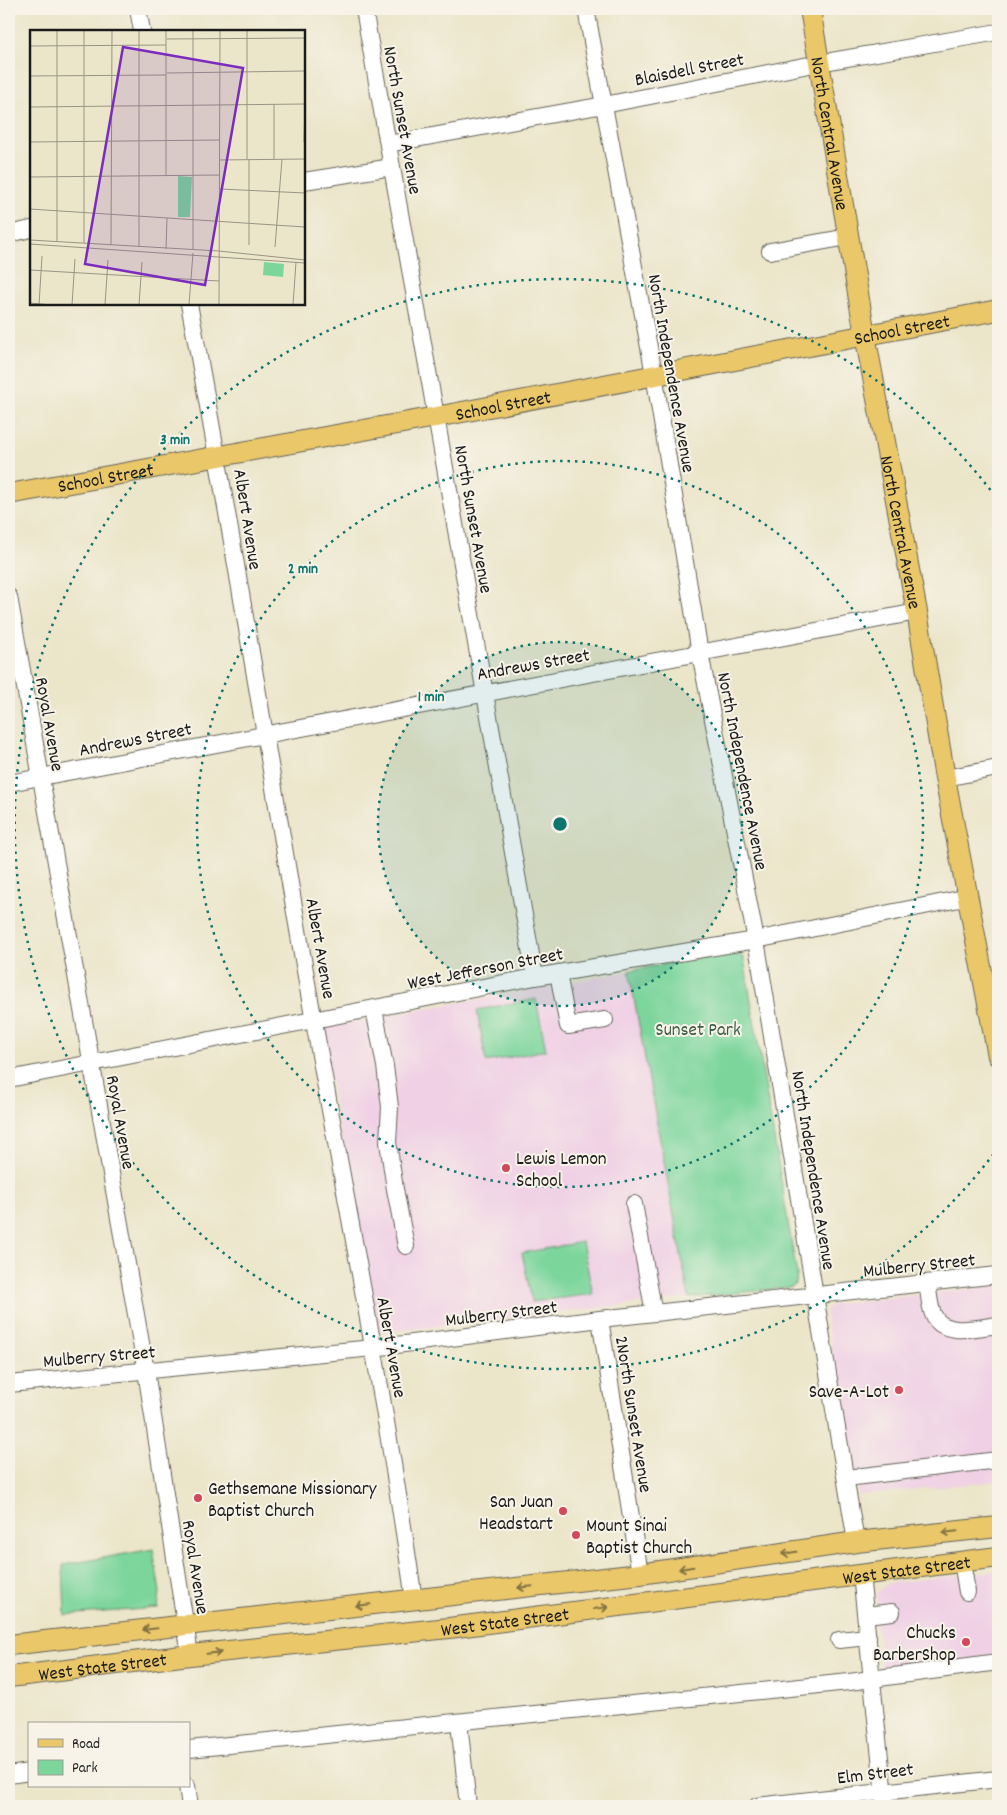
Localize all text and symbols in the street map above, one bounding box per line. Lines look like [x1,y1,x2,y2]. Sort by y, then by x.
inset map [30,30,305,305]
street label: North Sunset Avenue [374,44,427,197]
street label: Blaisdell Street [633,48,747,95]
street label: North Central Avenue [801,55,854,213]
street label: North Independence Avenue [639,272,700,475]
street label: School Street [852,309,952,354]
street label: School Street [453,385,554,430]
text: 3 min [160,430,190,452]
street label: North Sunset Avenue [445,443,498,596]
street label: North Central Avenue [871,454,926,611]
street label: School Street [56,458,156,502]
street label: Albert Avenue [224,467,267,572]
text: 2 min [288,559,318,581]
street label: Andrews Street [475,643,592,690]
street label: North Independence Avenue [708,670,773,873]
street label: Royal Avenue [26,675,69,774]
text: 1 min [418,687,444,709]
street label: Andrews Street [77,717,194,766]
centre of rings [551,815,569,833]
street label: Albert Avenue [296,896,341,1001]
street label: West Jefferson Street [406,942,566,999]
park label: Sunset Park [655,1018,741,1045]
street label: North Independence Avenue [782,1069,841,1272]
street label: Royal Avenue [97,1073,140,1172]
place label: Lewis Lemon School [516,1147,607,1196]
marker: Lewis Lemon School [500,1162,512,1174]
street label: Mulberry Street [862,1248,977,1287]
street label: Albert Avenue [367,1295,412,1400]
street label: Mulberry Street [444,1295,559,1336]
street label: 2North Sunset Avenue [606,1334,657,1495]
street label: Mulberry Street [42,1340,157,1377]
place label: Save-A-Lot [809,1380,889,1407]
marker: Save-A-Lot [893,1384,905,1396]
place label: Gethsemane Missionary Baptist Church [208,1477,377,1526]
place label: San Juan Headstart [479,1490,553,1539]
marker: Gethsemane Missionary Baptist Church [192,1492,204,1504]
marker: San Juan Headstart [557,1505,569,1517]
place label: Mount Sinai Baptist Church [586,1514,692,1563]
street label: Royal Avenue [173,1518,214,1617]
one-way arrow [942,1527,958,1537]
marker: Mount Sinai Baptist Church [570,1529,582,1541]
one-way arrow [781,1548,797,1558]
street label: West State Street [841,1551,973,1594]
one-way arrow [679,1563,695,1573]
one-way arrow [517,1582,533,1592]
one-way arrow [356,1600,372,1610]
street label: West State Street [440,1603,571,1646]
one-way arrow [593,1603,609,1613]
place label: Chucks BarberShop [873,1621,956,1670]
one-way arrow [142,1624,158,1634]
marker: Chucks BarberShop [960,1636,972,1648]
street label: West State Street [37,1648,168,1690]
one-way arrow [205,1648,221,1658]
legend [28,1722,190,1788]
text: Road [72,1734,100,1756]
street label: Elm Street [836,1757,915,1794]
text: Park [72,1758,98,1780]

